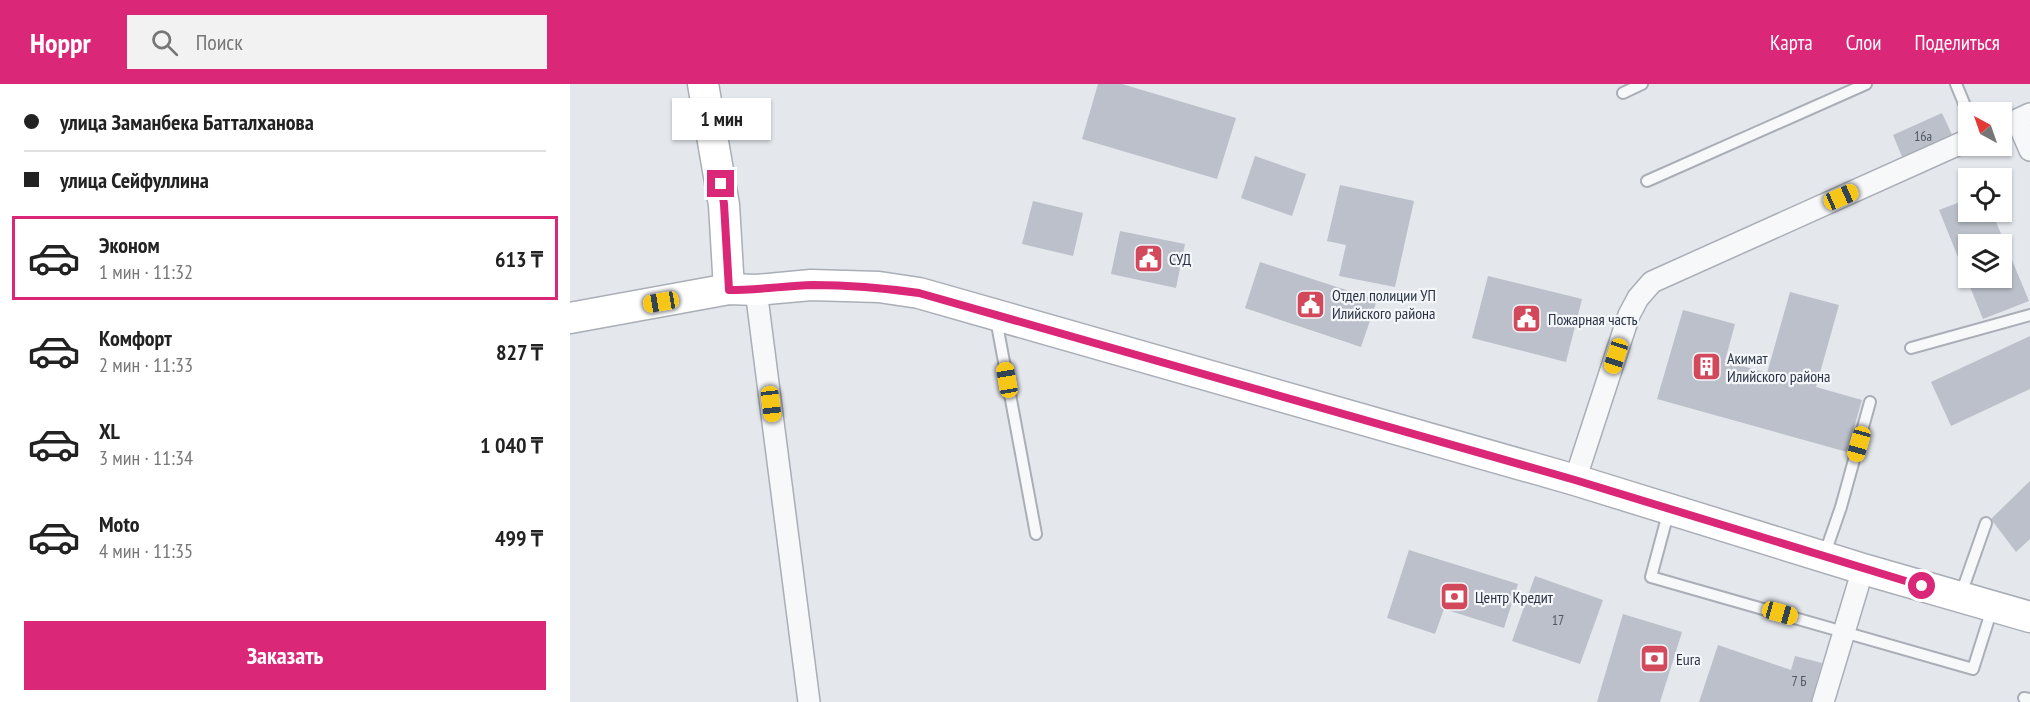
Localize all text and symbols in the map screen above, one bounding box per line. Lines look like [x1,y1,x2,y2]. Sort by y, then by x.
search box [127,15,547,69]
text: Hoppr [30,24,91,61]
icon: search [148,26,181,59]
text: Поиск [196,28,243,56]
text: Карта [1770,29,1813,56]
text: Слои [1846,29,1881,56]
text: Поделиться [1914,29,2000,56]
callout: 1 мин [672,97,771,139]
north arrow [1958,102,2012,156]
map controls [1958,102,2012,288]
text: 1 мин [700,106,743,132]
text: улица Заманбека Батталханова [60,108,314,136]
house number: 16а [1914,127,1932,145]
text: улица Сейфуллина [60,166,209,194]
button: locate [1958,168,2012,222]
route end [707,170,734,197]
car [1821,181,1861,213]
icon: car [27,231,81,285]
text: Эконом [99,231,160,259]
button: layers [1958,234,2012,288]
public building icon: СУД [1132,243,1164,275]
text: 613 ₸ [495,245,543,273]
place label: СУД [1169,249,1192,269]
text: 1 мин · 11:32 [99,259,193,285]
place label: Отдел полиции УП Илийского района [1332,285,1436,323]
public building icon: Отдел полиции УП Илийского района [1295,288,1327,320]
car [642,290,680,314]
public building icon: Пожарная часть [1511,303,1543,335]
place label: Пожарная часть [1548,309,1638,329]
icon: car [27,324,81,378]
text: Комфорт [99,324,172,352]
car [1602,336,1630,376]
text: 827 ₸ [496,338,543,366]
place label: Акимат Илийского района [1727,348,1830,386]
building icon: Акимат Илийского района [1690,351,1722,383]
text: 2 мин · 11:33 [99,352,193,378]
car [995,361,1019,399]
car [760,385,782,423]
icon: car [27,417,81,471]
text: XL [99,417,120,445]
car [1845,424,1873,464]
text: 1 040 ₸ [480,431,543,459]
text: 3 мин · 11:34 [99,445,193,471]
icon: car [27,510,81,564]
text: Moto [99,510,140,538]
text: 499 ₸ [495,524,543,552]
text: 4 мин · 11:35 [99,538,193,564]
route start [1908,572,1935,599]
bank icon: Центр Кредит [1438,581,1470,613]
place label: Центр Кредит [1475,587,1554,607]
car [1760,599,1800,627]
house number: 17 [1552,611,1564,629]
button: Заказать [24,621,546,690]
bank icon: Eura [1639,643,1671,675]
place label: Eura [1676,649,1701,669]
house number: 7 Б [1792,672,1806,690]

